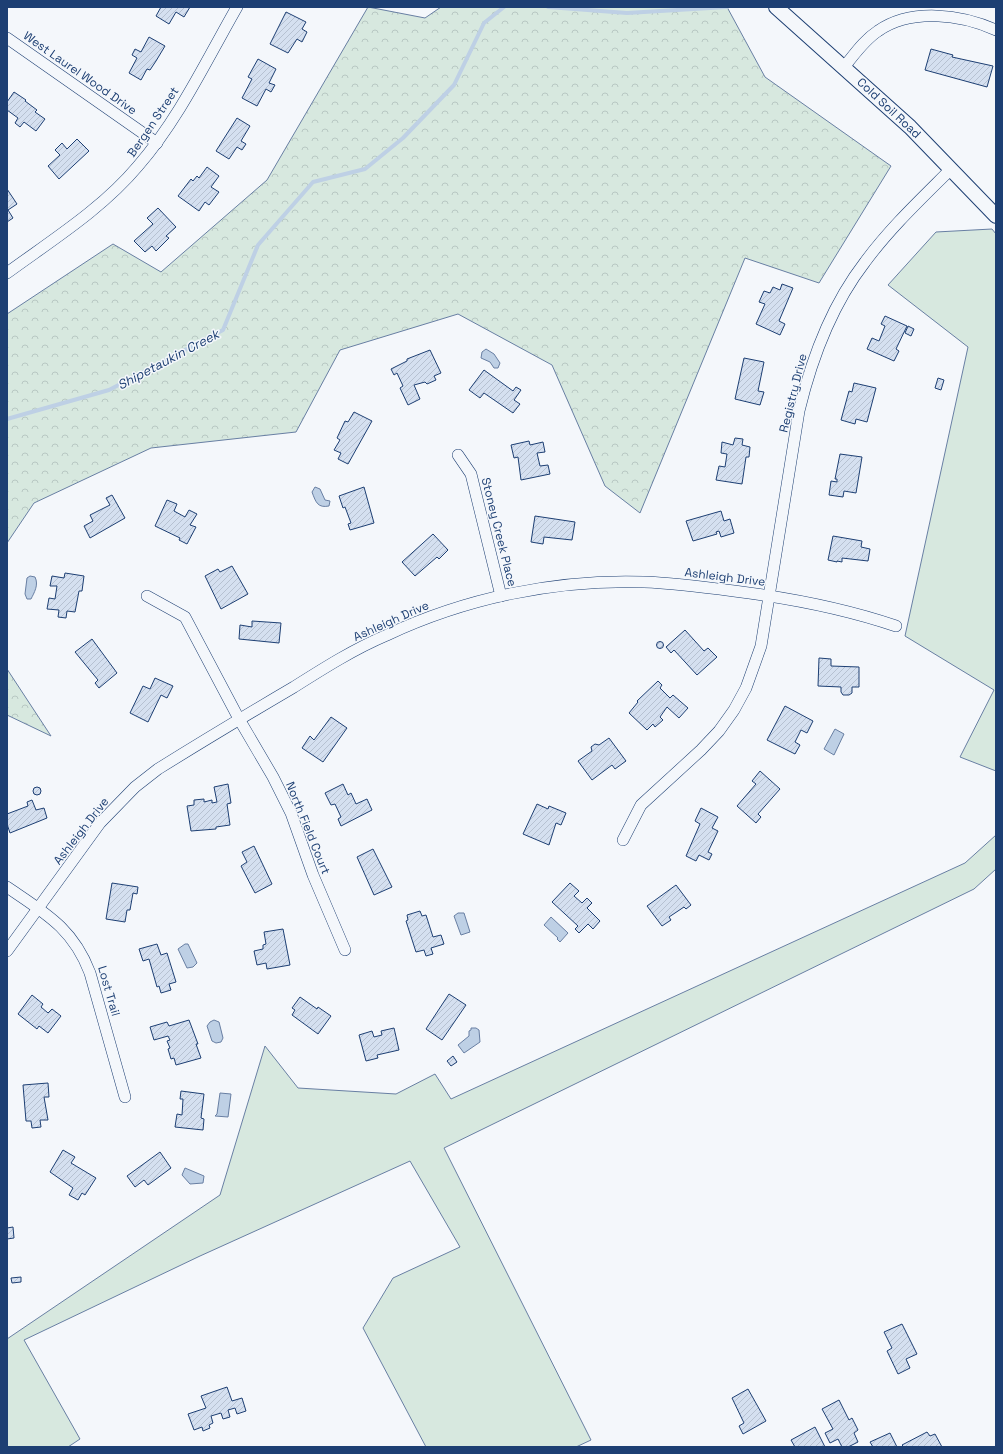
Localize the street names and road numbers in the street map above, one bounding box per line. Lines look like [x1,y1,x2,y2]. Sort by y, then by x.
street label: West Laurel Wood Drive [20,28,140,118]
street label: Cold Soil Road [854,74,924,142]
street label: Bergen Street [124,84,182,160]
street label: Registry Drive [775,352,811,434]
street label: Stoney Creek Place [478,476,520,588]
street label: Ashleigh Drive [684,564,766,590]
street label: Ashleigh Drive [351,597,431,645]
street label: North Field Court [282,779,334,877]
street label: Ashleigh Drive [50,794,112,868]
street label: Lost Trail [94,964,124,1018]

